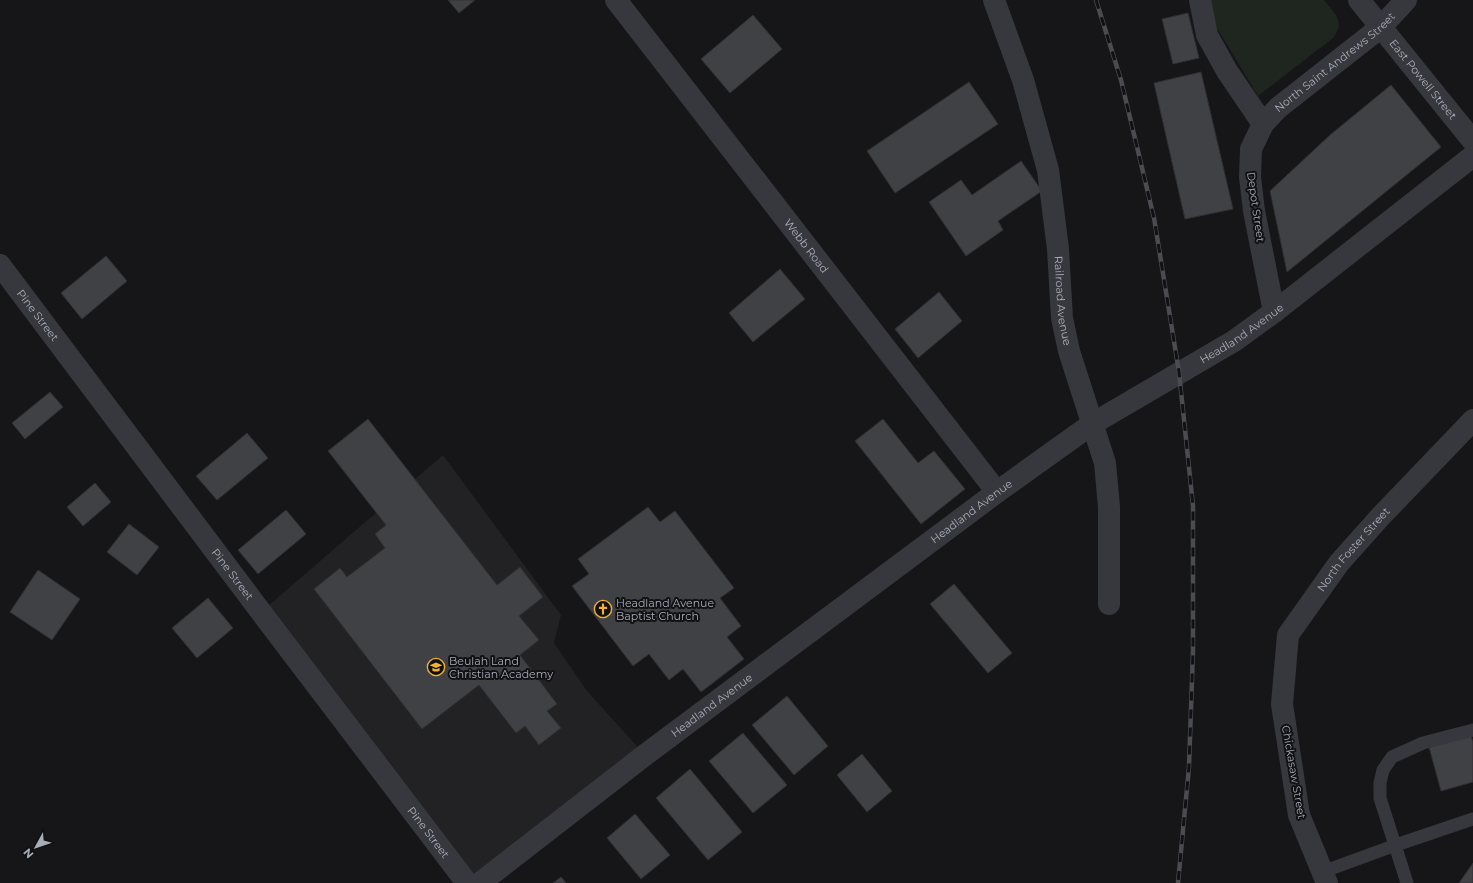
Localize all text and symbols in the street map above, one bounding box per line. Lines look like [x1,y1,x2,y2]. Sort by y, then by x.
street label: North Saint Andrews Street [1272,9,1398,115]
street label: East Powell Street [1386,36,1460,123]
street label: Depot Street [1244,171,1268,243]
street label: Webb Road [781,216,832,276]
street label: Railroad Avenue [1051,255,1075,347]
street label: Pine Street [14,287,62,344]
street label: Headland Avenue [1197,300,1287,367]
street label: Headland Avenue [928,476,1015,546]
street label: North Foster Street [1314,504,1393,594]
street label: Pine Street [209,546,257,603]
place label: Headland Avenue Baptist Church [616,596,714,623]
church icon: Headland Avenue Baptist Church [593,599,613,619]
place label: Beulah Land Christian Academy [449,654,553,681]
school or university icon: Beulah Land Christian Academy [426,657,446,677]
street label: Headland Avenue [668,670,755,740]
street label: Chickasaw Street [1279,724,1309,820]
street label: Pine Street [404,804,453,861]
north arrow [16,827,56,867]
text: N [20,846,37,861]

